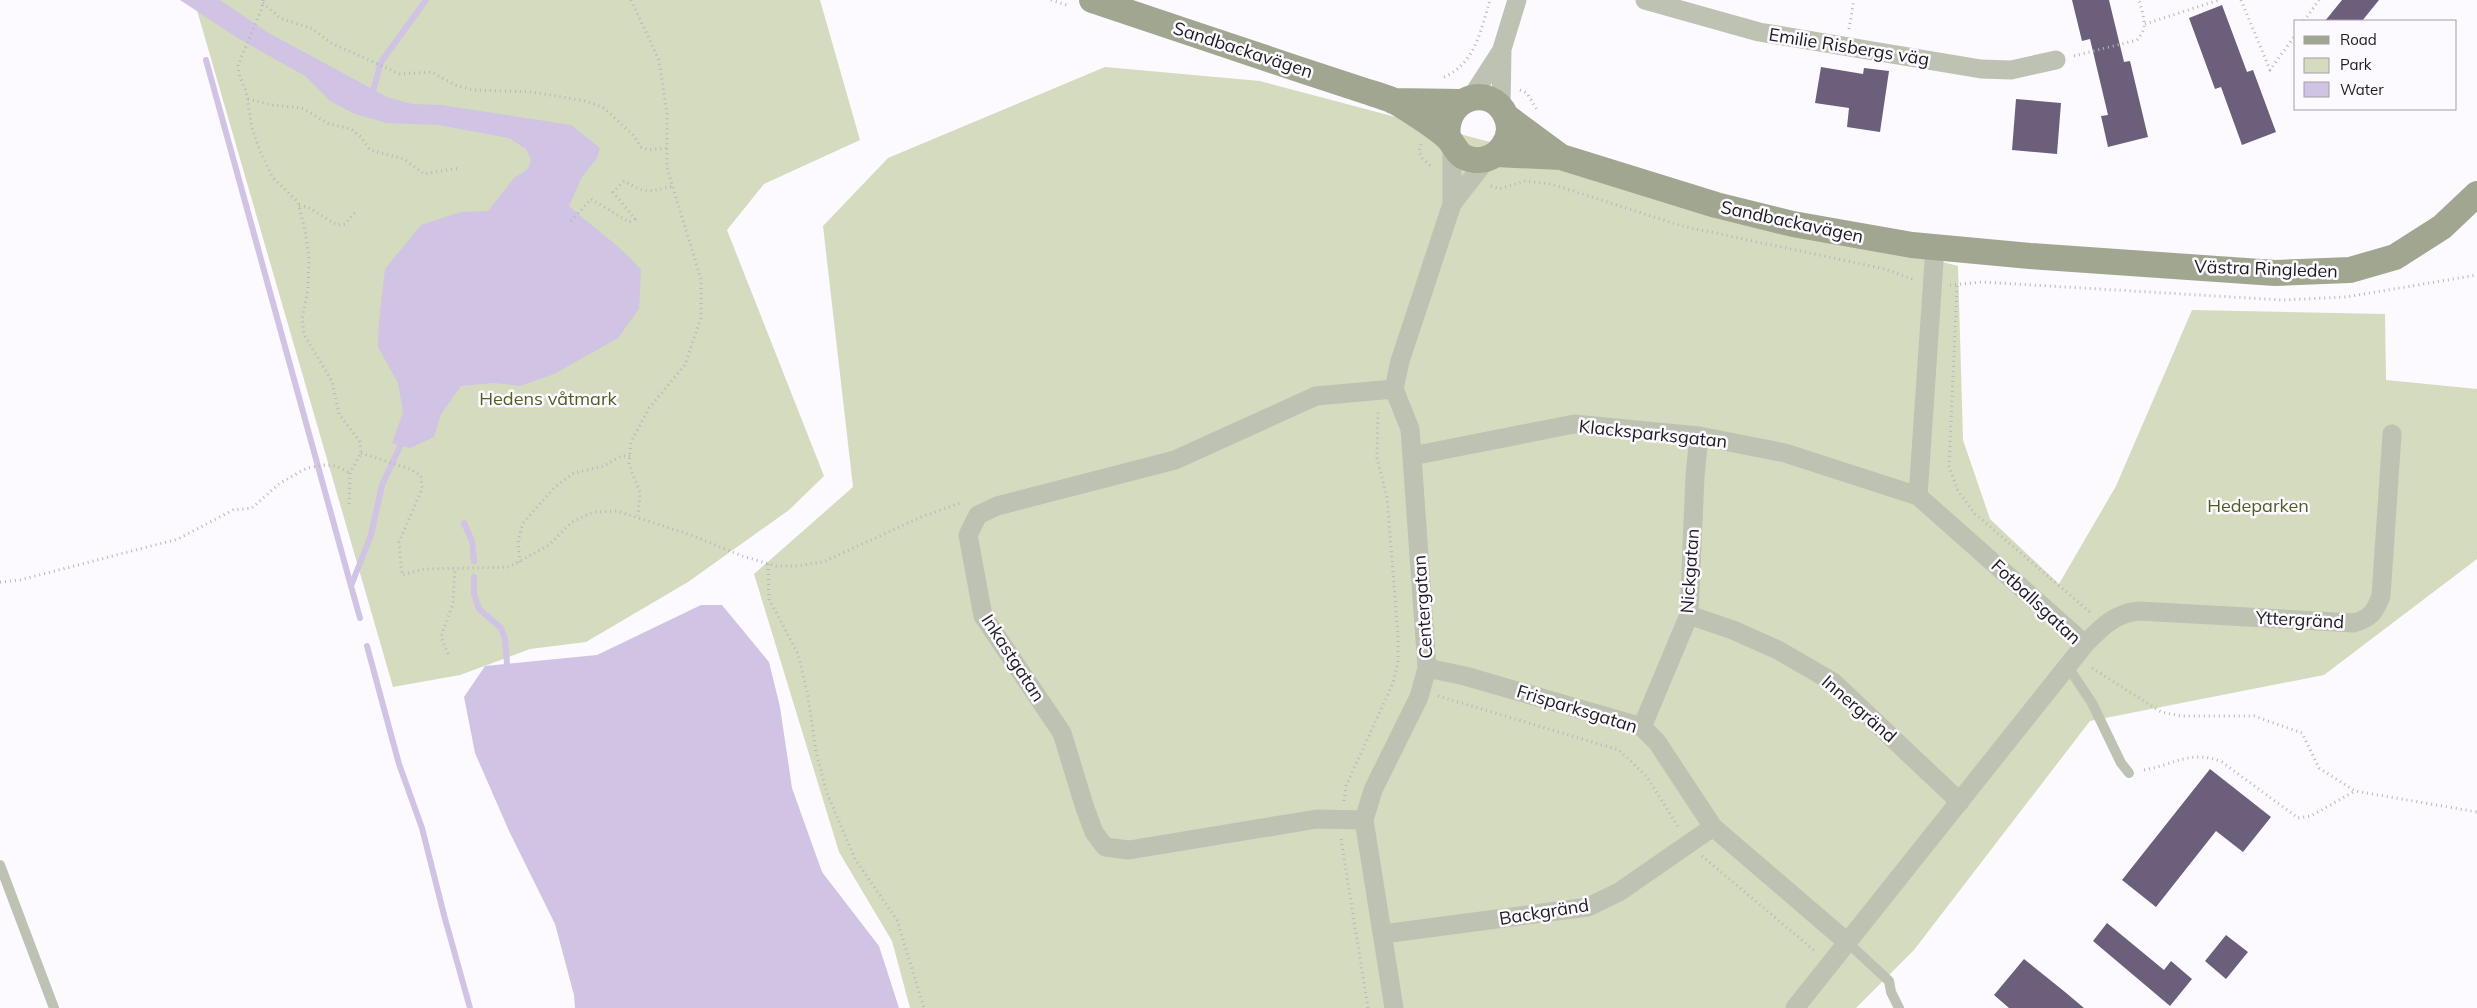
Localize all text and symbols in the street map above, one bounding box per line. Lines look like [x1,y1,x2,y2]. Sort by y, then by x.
street label: Sandbackavägen [1170,16,1316,83]
legend [2294,20,2457,110]
street label: Emilie Risbergs väg [1767,22,1931,71]
text: Road [2340,30,2377,49]
text: Park [2340,55,2372,74]
text: Water [2340,80,2384,99]
street label: Sandbackavägen [1719,195,1866,248]
street label: Västra Ringleden [2194,254,2338,283]
park label: Hedens våtmark [479,387,617,410]
street label: Klacksparksgatan [1578,414,1728,453]
park label: Hedeparken [2207,494,2309,517]
street label: Nickgatan [1675,528,1704,614]
street label: Centergatan [1407,554,1438,660]
street label: Fotballsgatan [1987,554,2086,649]
street label: Yttergränd [2254,606,2345,633]
street label: Inkastgatan [977,610,1050,706]
street label: Innergränd [1817,670,1901,747]
street label: Frisparksgatan [1514,679,1640,738]
street label: Backgränd [1497,893,1590,930]

